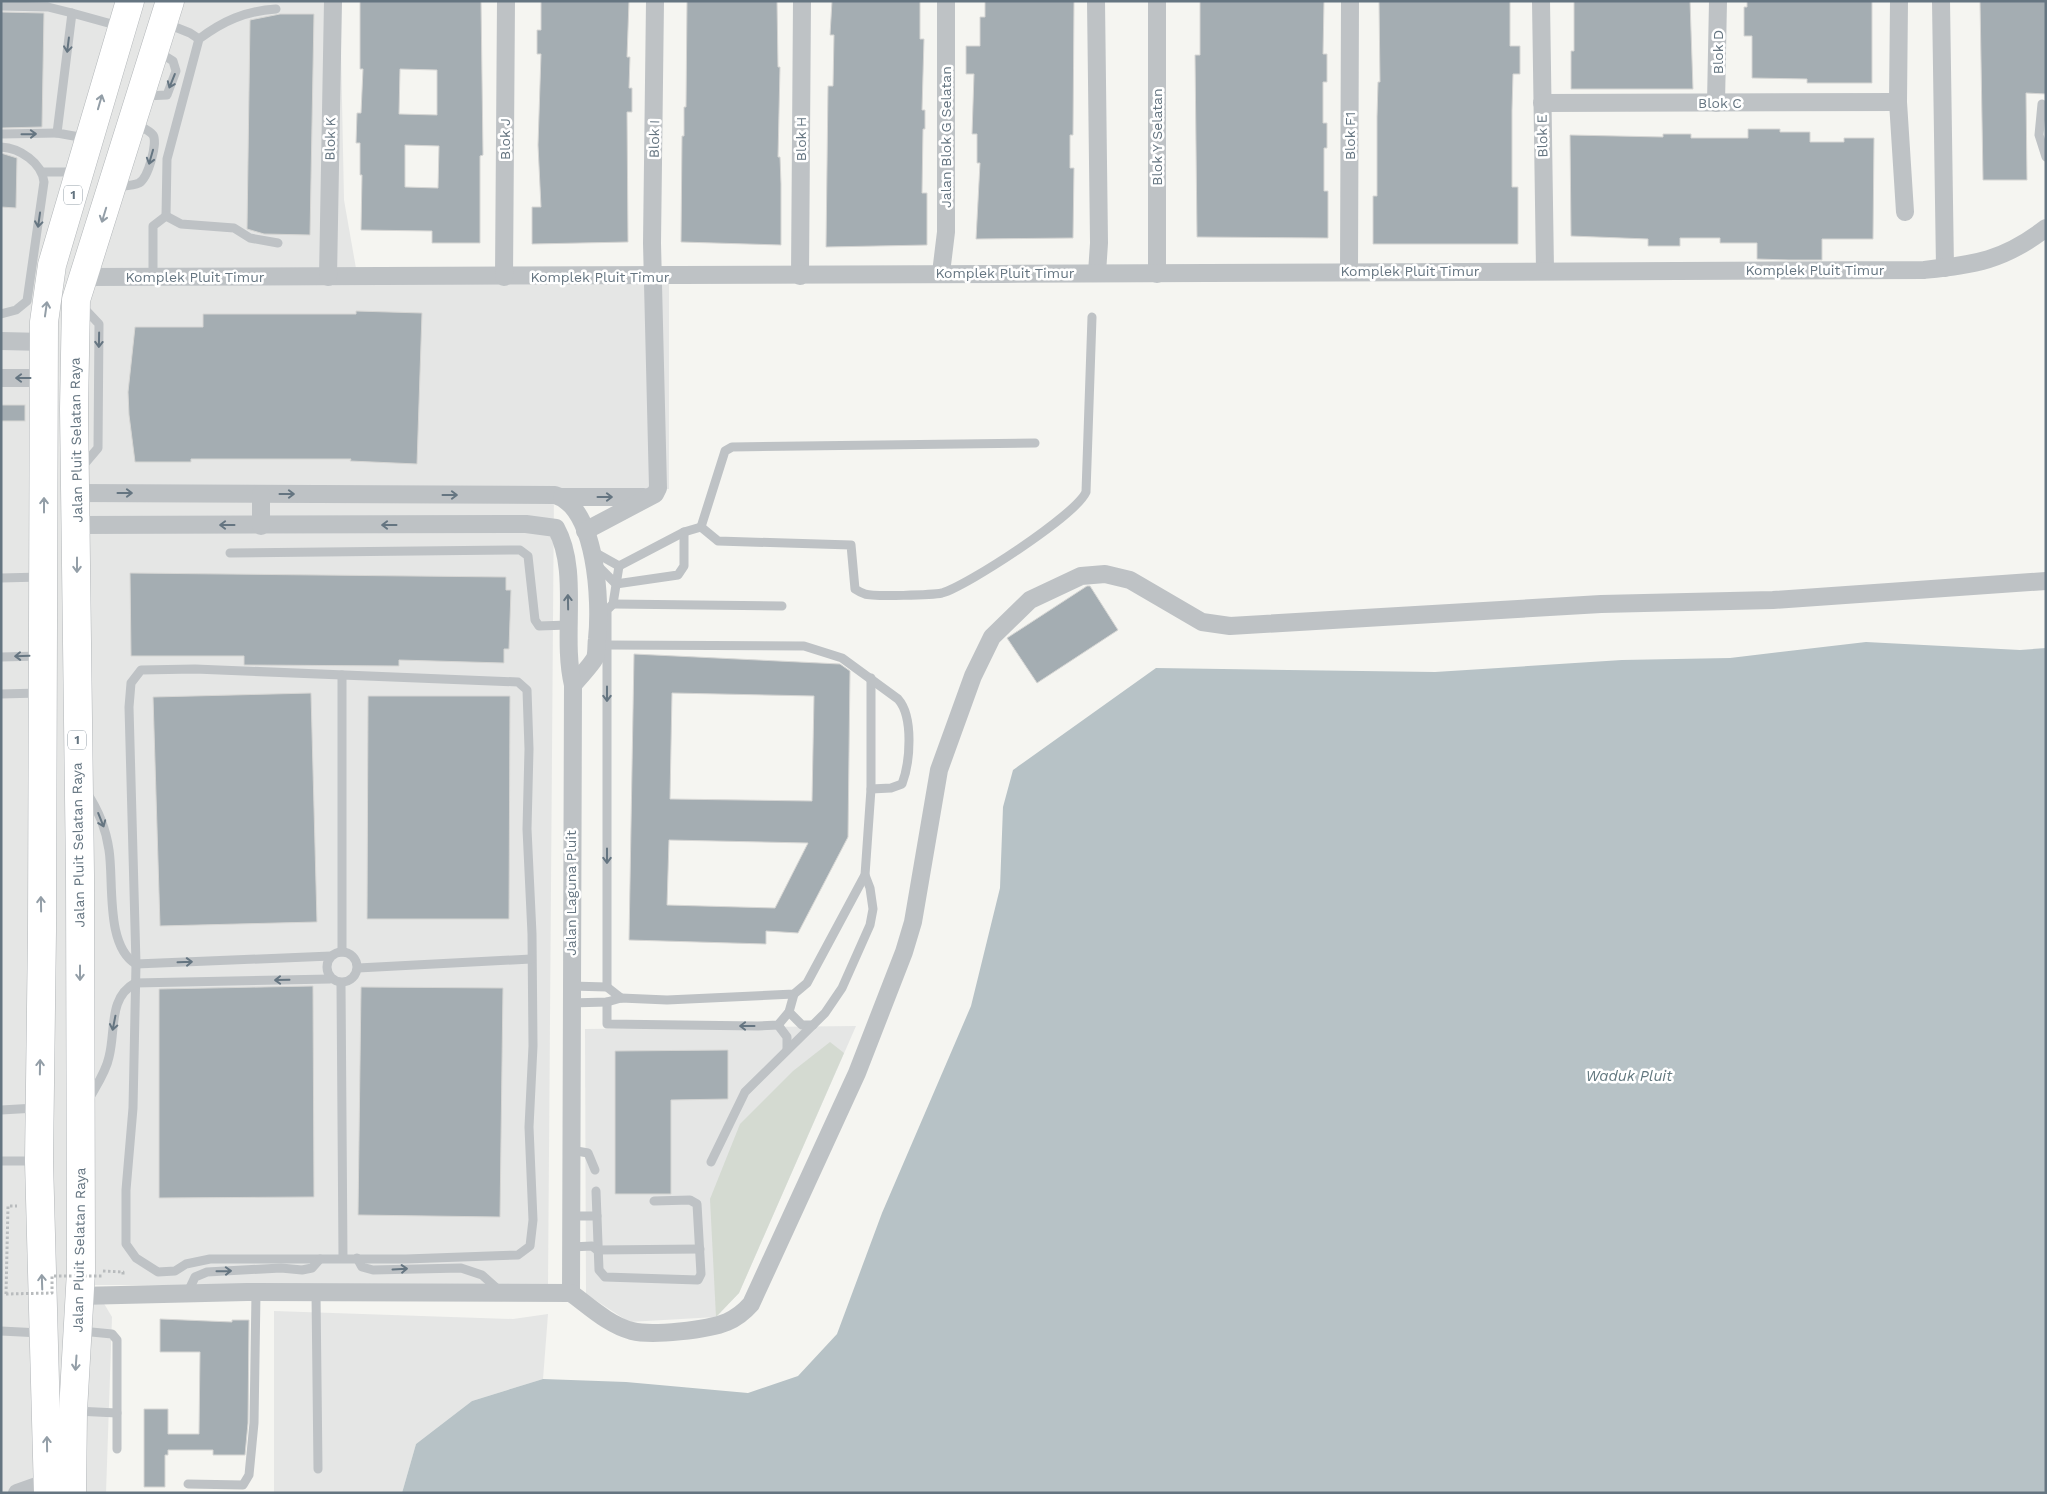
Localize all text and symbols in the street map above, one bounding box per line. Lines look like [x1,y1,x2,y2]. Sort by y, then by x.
street label: Blok D [1710,30,1726,74]
one-way arrow [63,36,73,52]
street label: Jalan Blok G Selatan [938,66,954,208]
one-way arrow [167,73,176,88]
street label: Blok Y Selatan [1149,88,1165,186]
one-way arrow [96,94,105,110]
street label: Blok C [1698,95,1742,111]
street label: Blok F1 [1342,112,1358,160]
street label: Blok E [1534,114,1550,158]
street label: Blok K [322,117,338,161]
street label: Blok H [793,117,809,161]
street label: Blok J [497,118,513,160]
street label: Blok I [646,120,662,158]
one-way arrow [20,129,37,139]
one-way arrow [146,149,156,165]
road number: 1 [64,186,82,204]
one-way arrow [98,206,108,222]
one-way arrow [33,212,43,228]
street label: Komplek Pluit Timur [1746,262,1885,278]
street label: Komplek Pluit Timur [1341,263,1480,279]
street label: Komplek Pluit Timur [936,265,1075,281]
street label: Komplek Pluit Timur [126,269,265,285]
street label: Komplek Pluit Timur [531,269,670,285]
one-way arrow [41,302,51,318]
one-way arrow [94,332,104,348]
street label: Jalan Pluit Selatan Raya [67,357,85,523]
one-way arrow [15,373,31,383]
one-way arrow [116,488,133,498]
one-way arrow [279,489,295,499]
one-way arrow [442,490,458,500]
one-way arrow [596,492,612,502]
one-way arrow [39,497,49,514]
one-way arrow [382,520,398,530]
one-way arrow [219,521,235,530]
one-way arrow [72,557,82,573]
one-way arrow [563,594,572,610]
one-way arrow [14,652,30,661]
one-way arrow [602,685,612,701]
road number: 1 [68,730,86,750]
street label: Jalan Pluit Selatan Raya [69,762,87,928]
one-way arrow [97,812,107,827]
street label: Jalan Laguna Pluit [563,830,579,956]
one-way arrow [602,848,612,864]
one-way arrow [36,896,46,912]
one-way arrow [176,957,192,967]
one-way arrow [75,964,85,981]
one-way arrow [274,975,290,984]
one-way arrow [109,1015,118,1031]
one-way arrow [739,1021,756,1031]
one-way arrow [35,1059,44,1075]
water label: Waduk Pluit [1586,1067,1673,1085]
street label: Jalan Pluit Selatan Raya [70,1167,88,1333]
one-way arrow [392,1265,408,1274]
one-way arrow [216,1267,232,1276]
one-way arrow [38,1274,47,1290]
one-way arrow [71,1354,80,1370]
one-way arrow [42,1436,52,1452]

